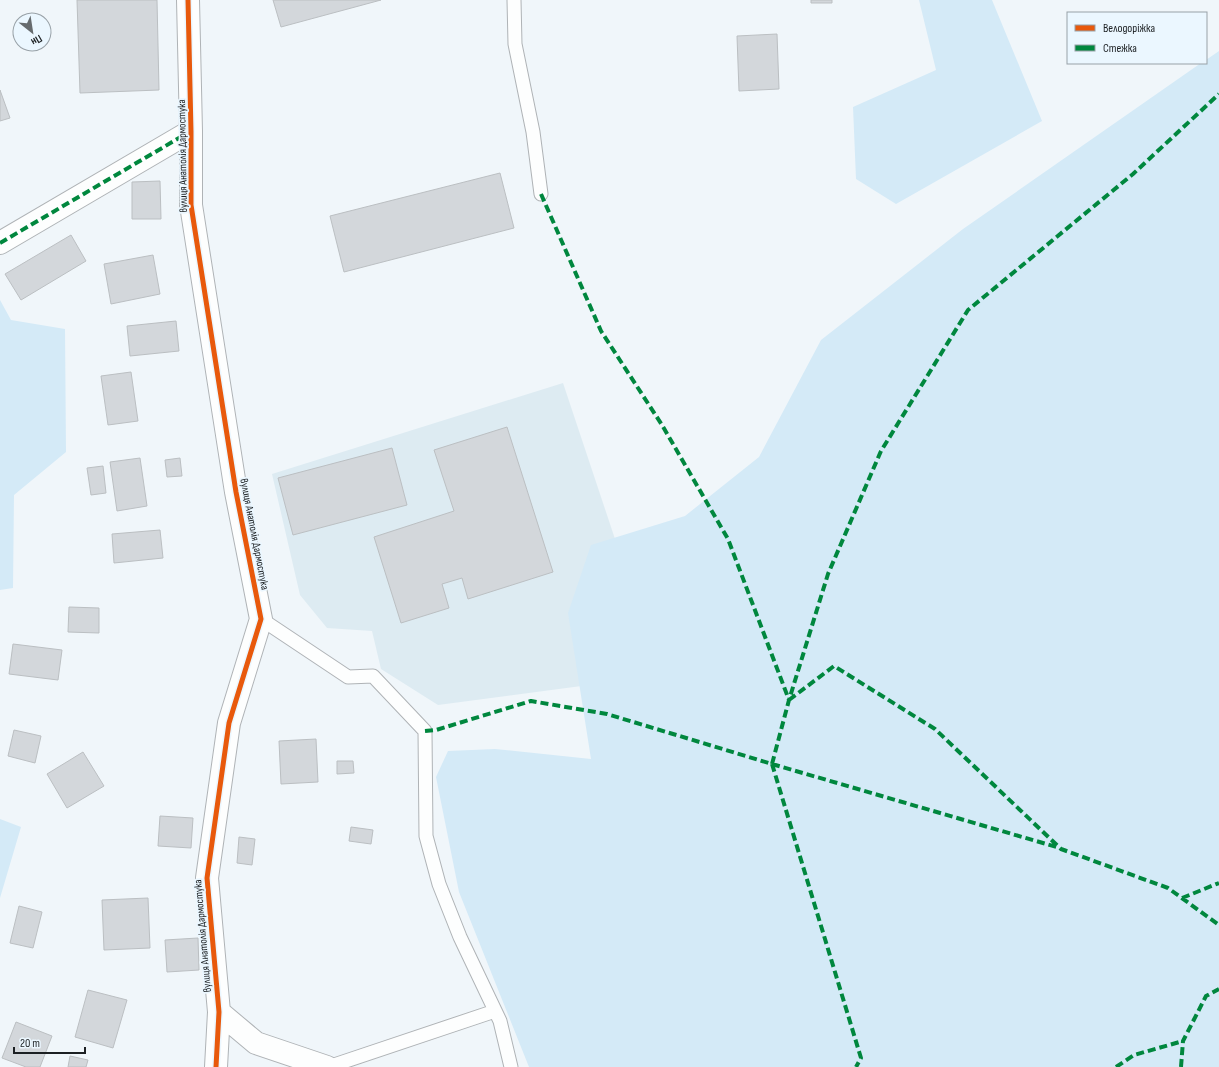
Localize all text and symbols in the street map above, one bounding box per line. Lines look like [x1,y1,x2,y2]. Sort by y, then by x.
north arrow [12,12,52,52]
legend [1067,12,1207,64]
text: Велодоріжка [1103,21,1155,36]
text: Пн [29,32,45,49]
text: Стежка [1103,41,1137,56]
street label: вулиця Анатолія Дармостука [175,99,190,213]
street label: вулиця Анатолія Дармостука [237,477,272,591]
street label: вулиця Анатолія Дармостука [191,879,214,993]
scale bar [14,1029,85,1055]
text: 20 m [20,1036,40,1051]

